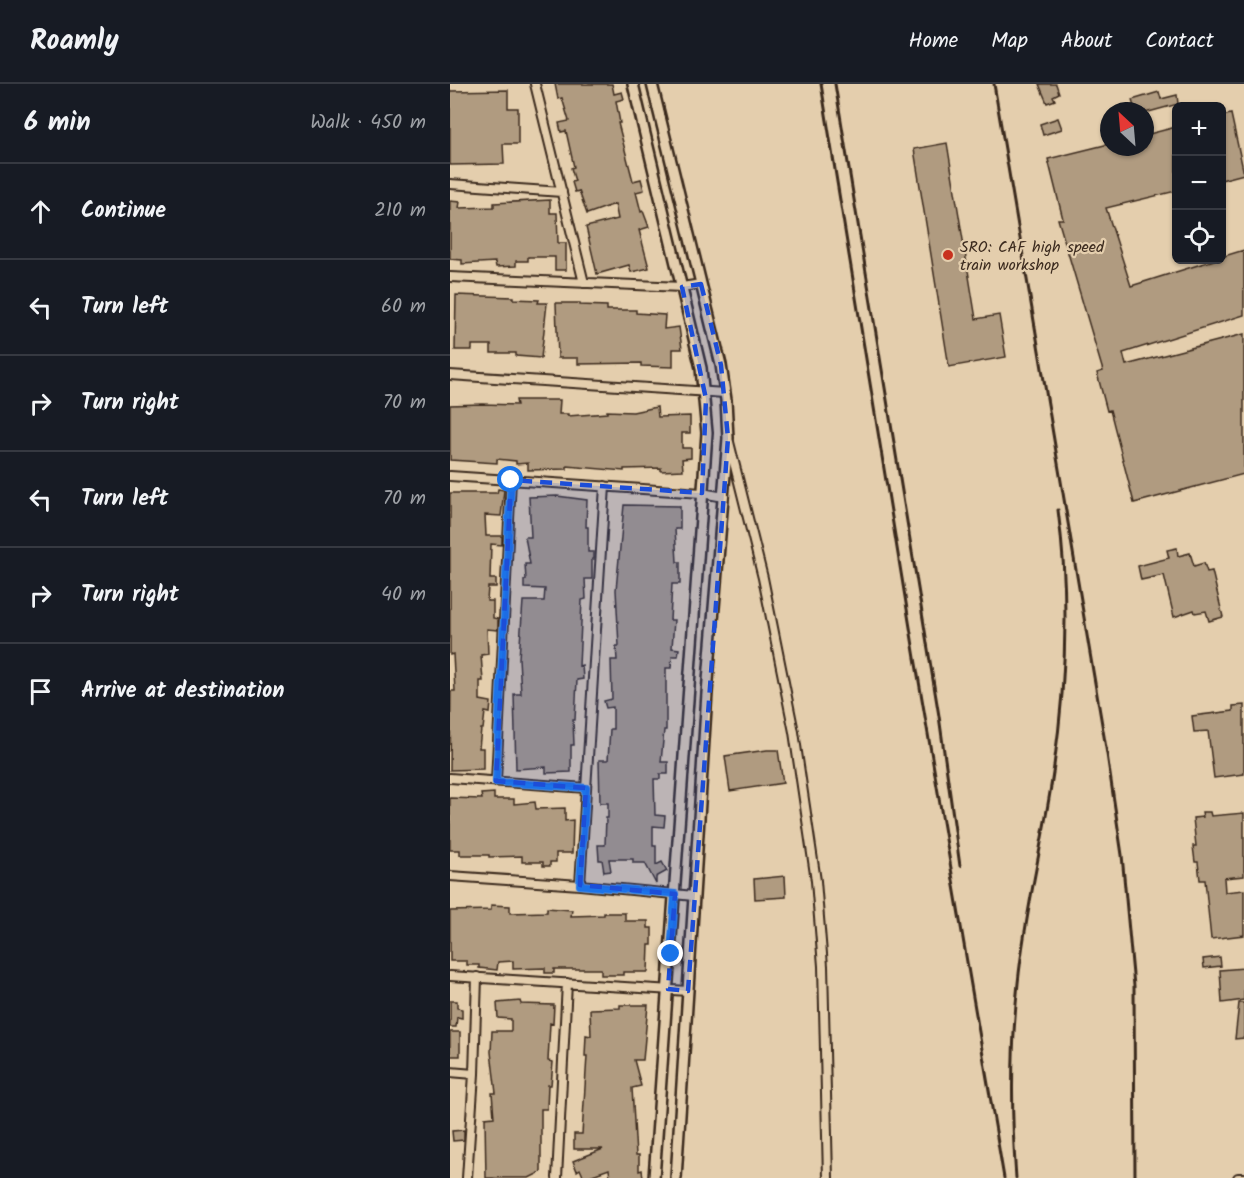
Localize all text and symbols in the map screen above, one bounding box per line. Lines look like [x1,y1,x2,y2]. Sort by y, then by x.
text: Roamly [30,19,119,64]
text: Home [909,25,958,58]
text: Map [991,25,1028,58]
text: About [1061,25,1112,58]
text: Contact [1145,25,1214,58]
text: 6 min [24,102,91,144]
north arrow [1100,102,1154,156]
map controls [1172,102,1226,264]
button: + [1172,102,1226,156]
text: Walk · 450 m [310,107,426,139]
button: − [1172,156,1226,210]
text: Continue [81,194,166,229]
icon: ahead [24,195,57,228]
text: 210 m [374,195,426,227]
button: locate [1172,210,1226,264]
place label: SRO: CAF high speed train workshop [960,235,1105,278]
marker: SRO: CAF high speed train workshop [941,248,955,262]
text: Turn left [81,290,168,325]
icon: left [24,291,57,324]
text: 60 m [381,291,426,323]
text: Turn right [81,386,179,421]
icon: right [24,387,57,420]
text: 70 m [383,387,426,419]
route start [497,466,523,492]
text: Turn left [81,482,168,517]
icon: left [24,483,57,516]
text: 70 m [383,483,426,515]
text: Turn right [81,578,179,613]
icon: right [24,579,57,612]
text: 40 m [381,579,426,611]
text: Arrive at destination [81,674,284,709]
icon: arrive [24,675,57,708]
route end [657,940,683,966]

